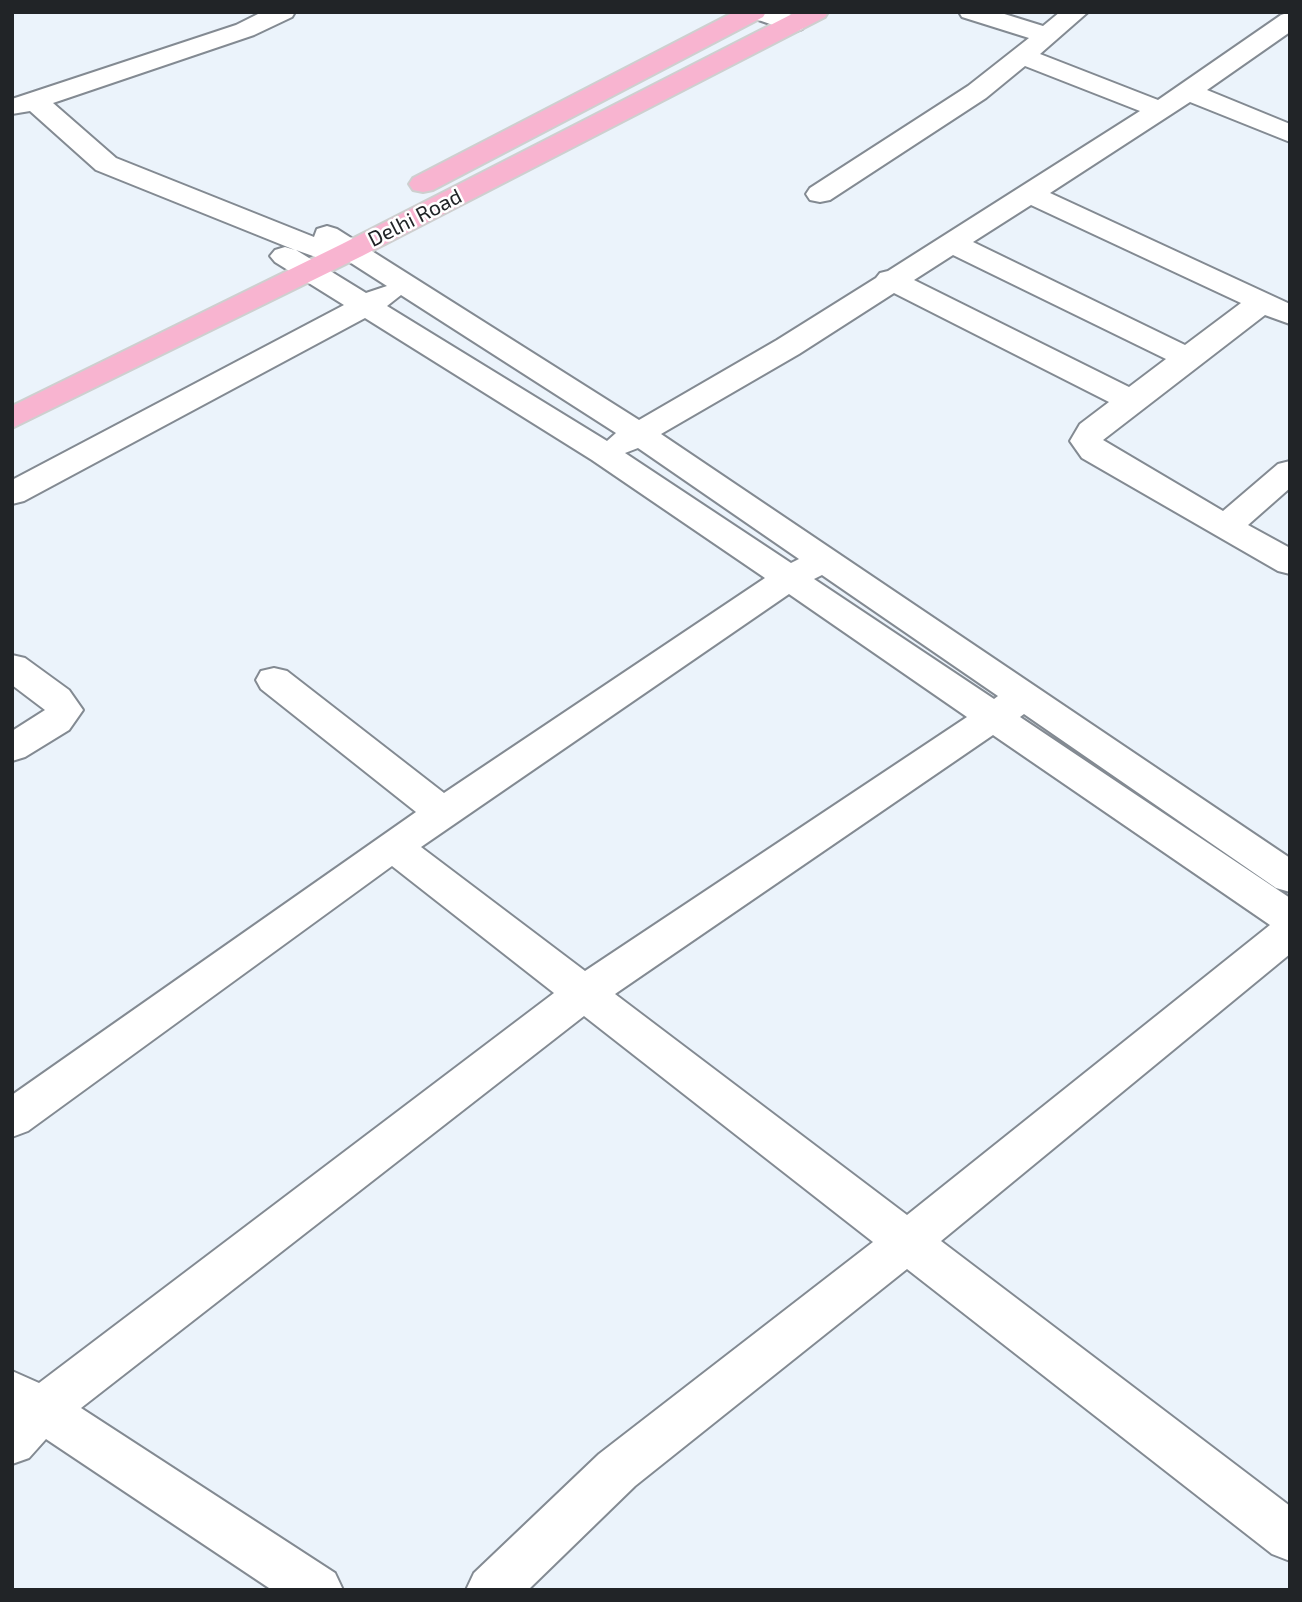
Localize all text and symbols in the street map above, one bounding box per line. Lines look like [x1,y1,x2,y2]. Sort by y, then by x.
street label: Delhi Road [364,184,466,252]

